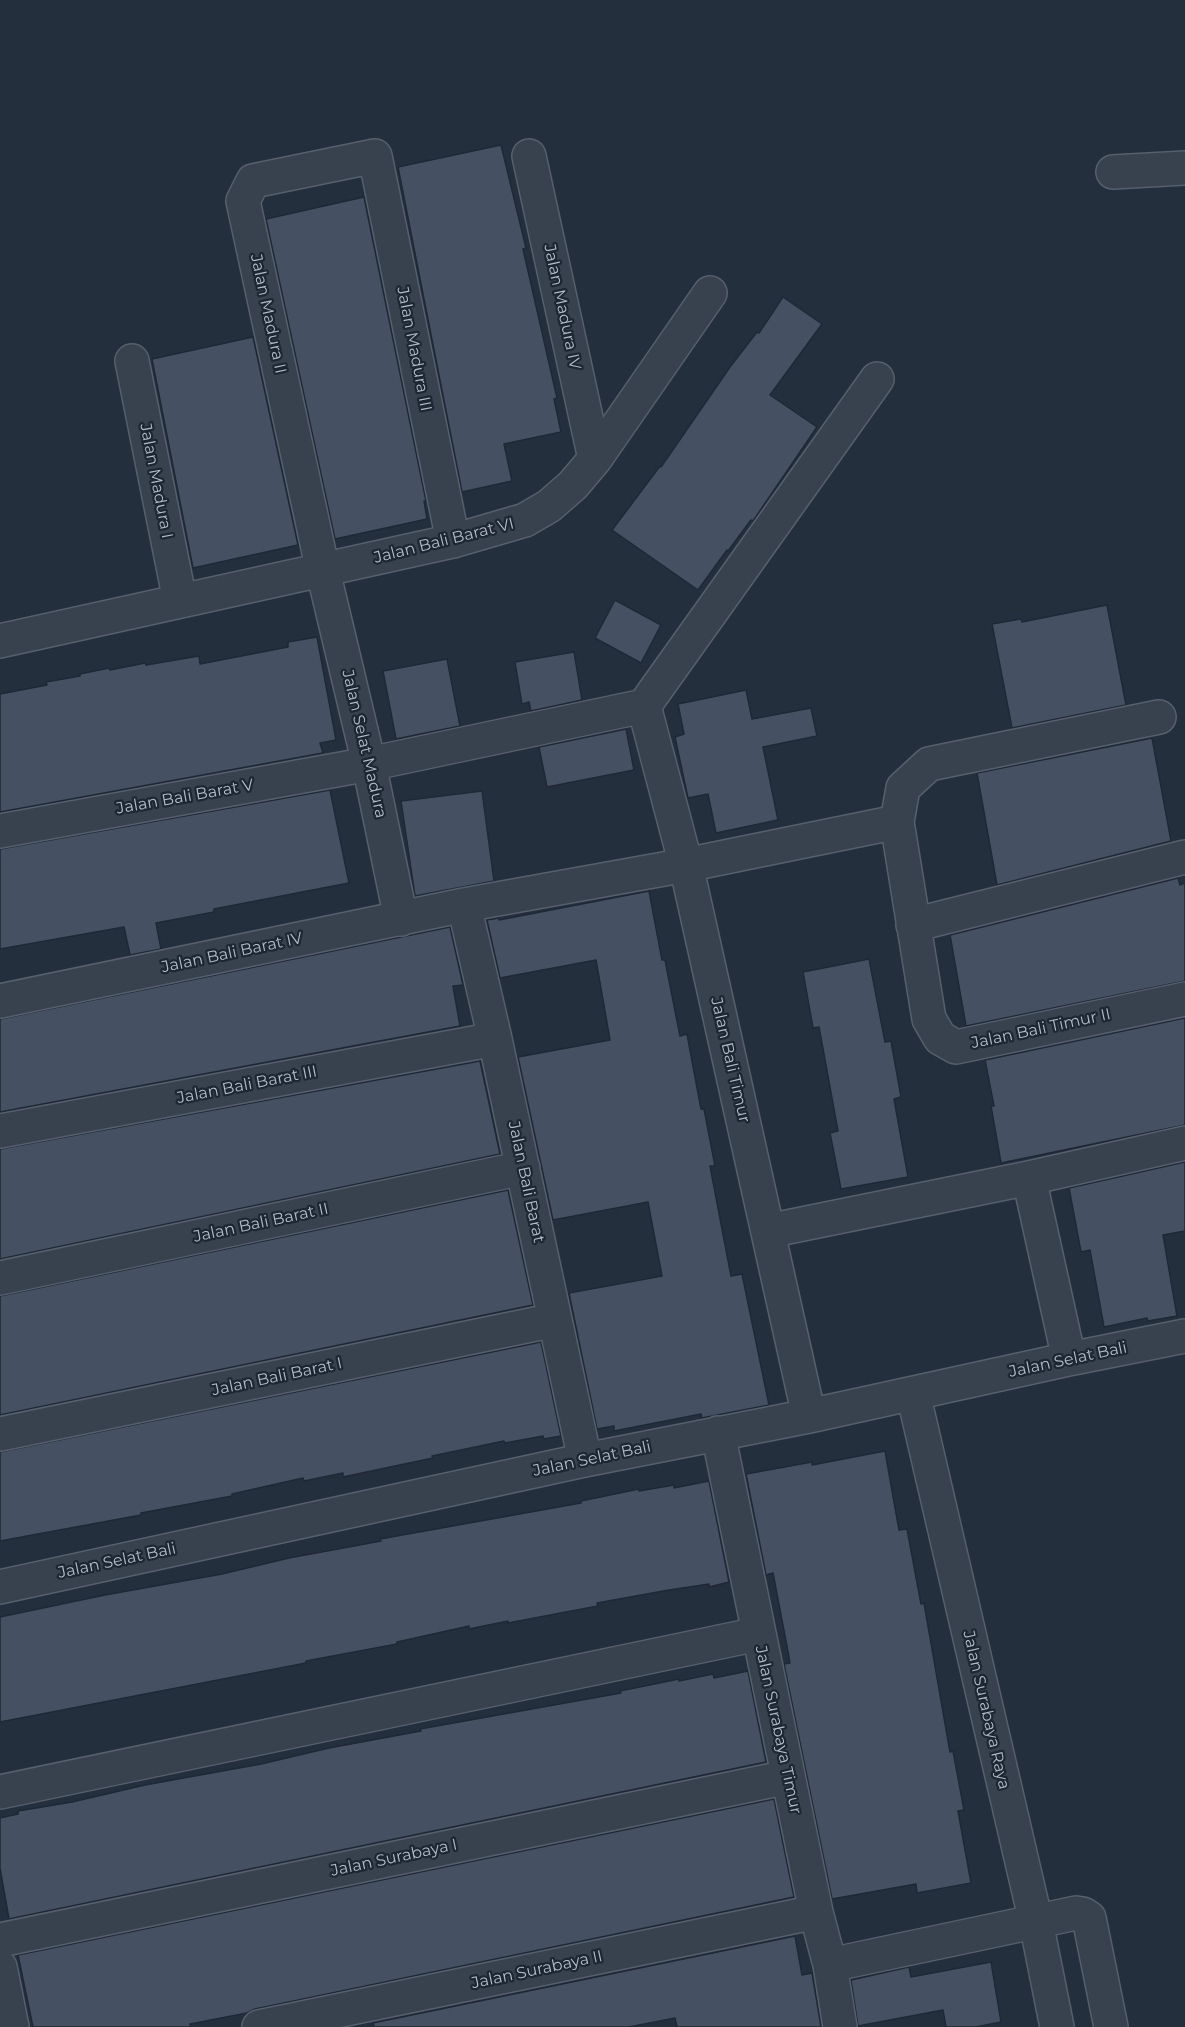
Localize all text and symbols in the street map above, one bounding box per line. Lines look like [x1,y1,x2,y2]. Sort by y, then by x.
street label: Jalan Madura IV [539,243,585,371]
street label: Jalan Madura II [246,253,290,375]
street label: Jalan Madura III [393,285,435,413]
street label: Jalan Madura I [135,422,177,540]
street label: Jalan Bali Barat VI [372,514,516,568]
street label: Jalan Selat Madura [338,668,390,820]
street label: Jalan Bali Barat V [115,775,255,819]
street label: Jalan Bali Barat IV [160,929,304,977]
street label: Jalan Bali Timur [706,995,754,1125]
street label: Jalan Bali Timur II [970,1005,1112,1053]
street label: Jalan Bali Barat III [175,1062,319,1108]
street label: Jalan Bali Barat [504,1119,548,1245]
street label: Jalan Bali Barat II [192,1199,330,1247]
street label: Jalan Selat Bali [1007,1338,1129,1382]
street label: Jalan Bali Barat I [210,1354,344,1400]
street label: Jalan Selat Bali [531,1437,653,1481]
street label: Jalan Selat Bali [56,1539,178,1583]
street label: Jalan Surabaya Raya [958,1629,1014,1791]
street label: Jalan Surabaya Timur [751,1644,805,1816]
street label: Jalan Surabaya I [329,1835,459,1881]
street label: Jalan Surabaya II [470,1947,604,1993]

